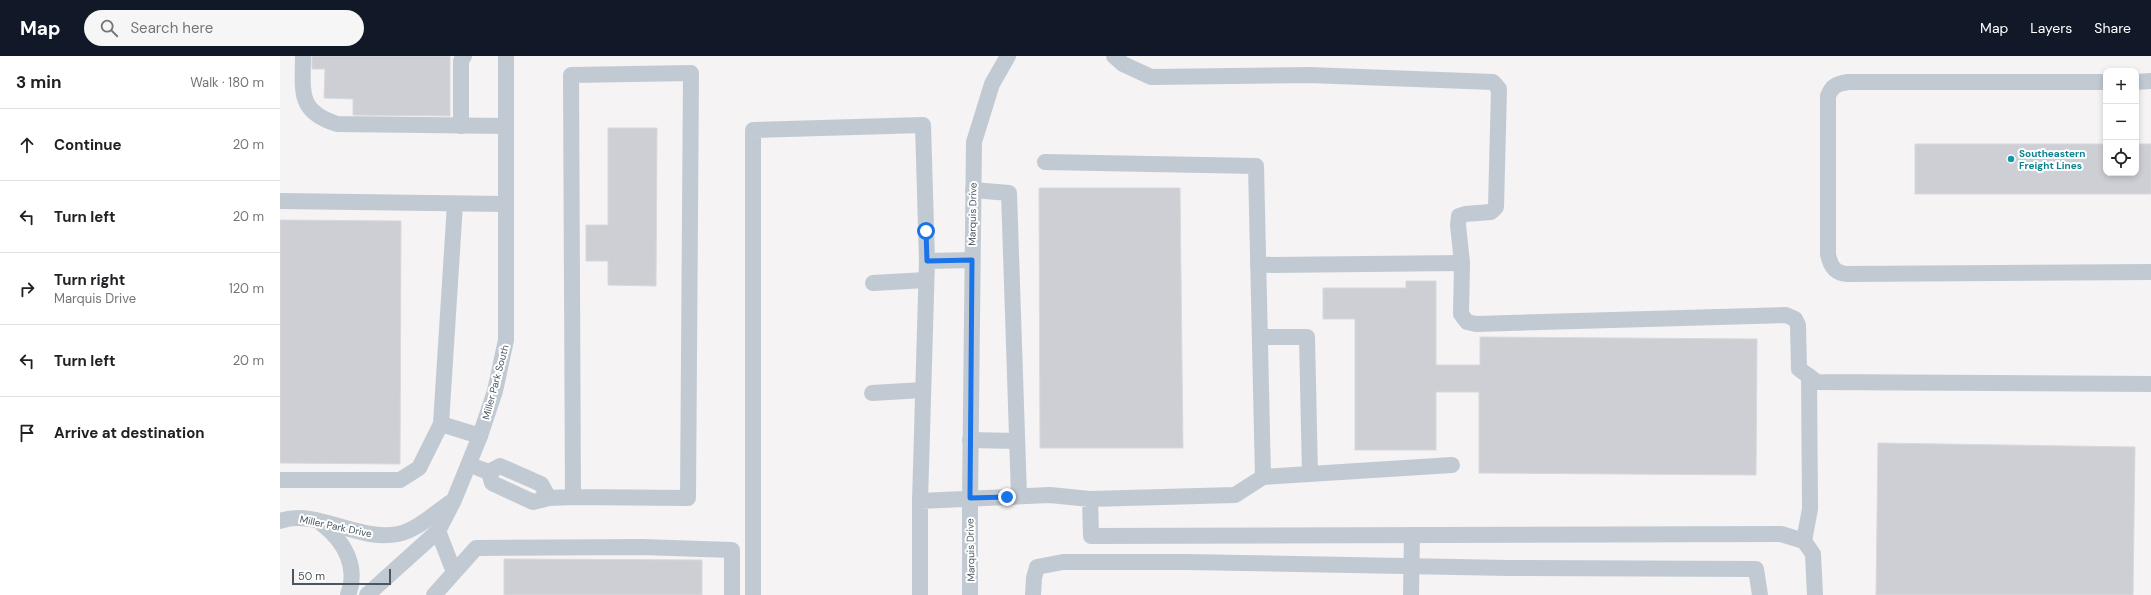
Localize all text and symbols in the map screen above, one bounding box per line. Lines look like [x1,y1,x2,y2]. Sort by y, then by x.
search box [84,10,364,46]
text: Map [20,16,60,41]
icon: search [98,17,120,39]
text: Search here [130,18,213,38]
text: Map [1980,19,2008,37]
text: Layers [2030,19,2072,37]
text: Share [2094,19,2131,37]
map controls [2103,68,2139,176]
button: + [2103,68,2139,104]
text: 3 min [16,71,61,93]
text: Walk · 180 m [190,74,264,91]
button: − [2103,104,2139,140]
icon: ahead [16,134,38,156]
text: Continue [54,135,122,155]
text: 20 m [233,136,264,153]
button: locate [2103,140,2139,176]
place label: Southeastern Freight Lines [2019,147,2085,172]
marker: Southeastern Freight Lines [2006,154,2016,164]
street label: Marquis Drive [965,182,980,246]
icon: left [16,206,38,228]
text: Turn left [54,207,115,227]
text: 20 m [233,208,264,225]
route start [917,222,935,240]
text: Turn right [54,270,125,290]
icon: right [16,278,38,300]
text: 120 m [229,280,264,297]
text: Marquis Drive [54,290,136,307]
street label: Miller Park South [479,343,512,421]
icon: left [16,350,38,372]
text: Turn left [54,351,115,371]
text: 20 m [233,352,264,369]
icon: arrive [16,422,38,444]
text: Arrive at destination [54,423,205,443]
route end [998,488,1016,506]
street label: Miller Park Drive [299,513,373,541]
street label: Marquis Drive [963,518,978,582]
scale bar [292,567,391,586]
text: 50 m [298,569,325,583]

